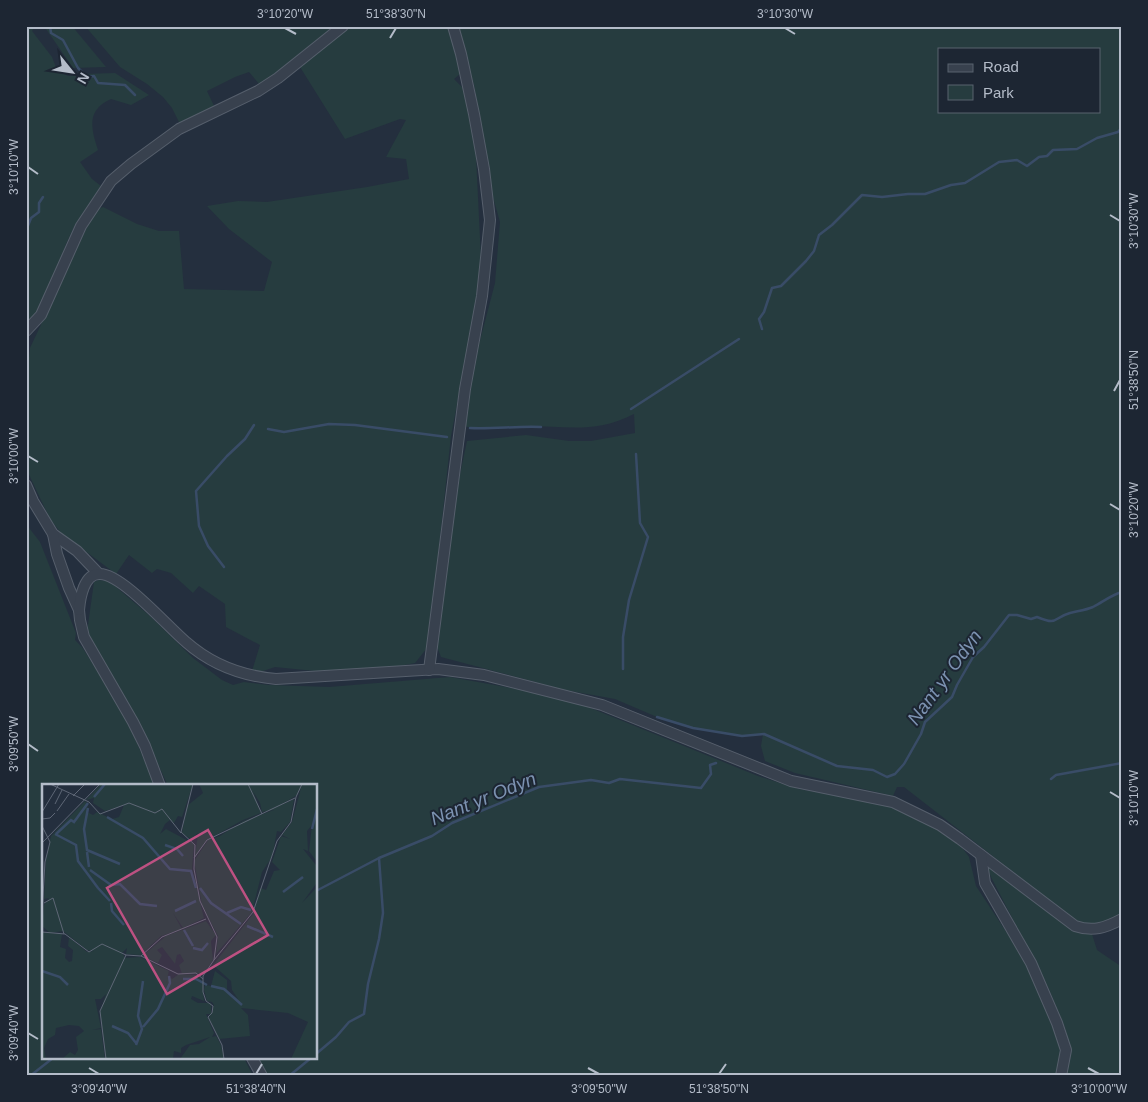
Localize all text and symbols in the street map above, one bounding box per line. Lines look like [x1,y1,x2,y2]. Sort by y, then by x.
text: 3°10'20"W [257,7,314,21]
text: 51°38'30"N [366,7,426,21]
text: 3°10'30"W [757,7,814,21]
north arrow [48,48,98,98]
legend [938,48,1100,112]
text: Road [983,58,1019,75]
text: N [74,70,93,87]
text: Park [983,84,1014,101]
text: 3°10'10"W [7,138,21,195]
text: 3°10'30"W [1127,192,1141,249]
text: 51°38'50"N [1127,350,1141,410]
text: 3°10'00"W [7,427,21,484]
text: 3°10'20"W [1127,481,1141,538]
water label: Nant yr Odyn [903,626,986,729]
text: 3°09'50"W [7,715,21,772]
water label: Nant yr Odyn [427,768,539,829]
text: 3°10'10"W [1127,769,1141,826]
inset map [42,784,318,1060]
text: 3°09'40"W [7,1004,21,1061]
text: 3°09'40"W [71,1082,128,1096]
text: 51°38'40"N [226,1082,286,1096]
text: 3°09'50"W [571,1082,628,1096]
text: 51°38'50"N [689,1082,749,1096]
text: 3°10'00"W [1071,1082,1128,1096]

